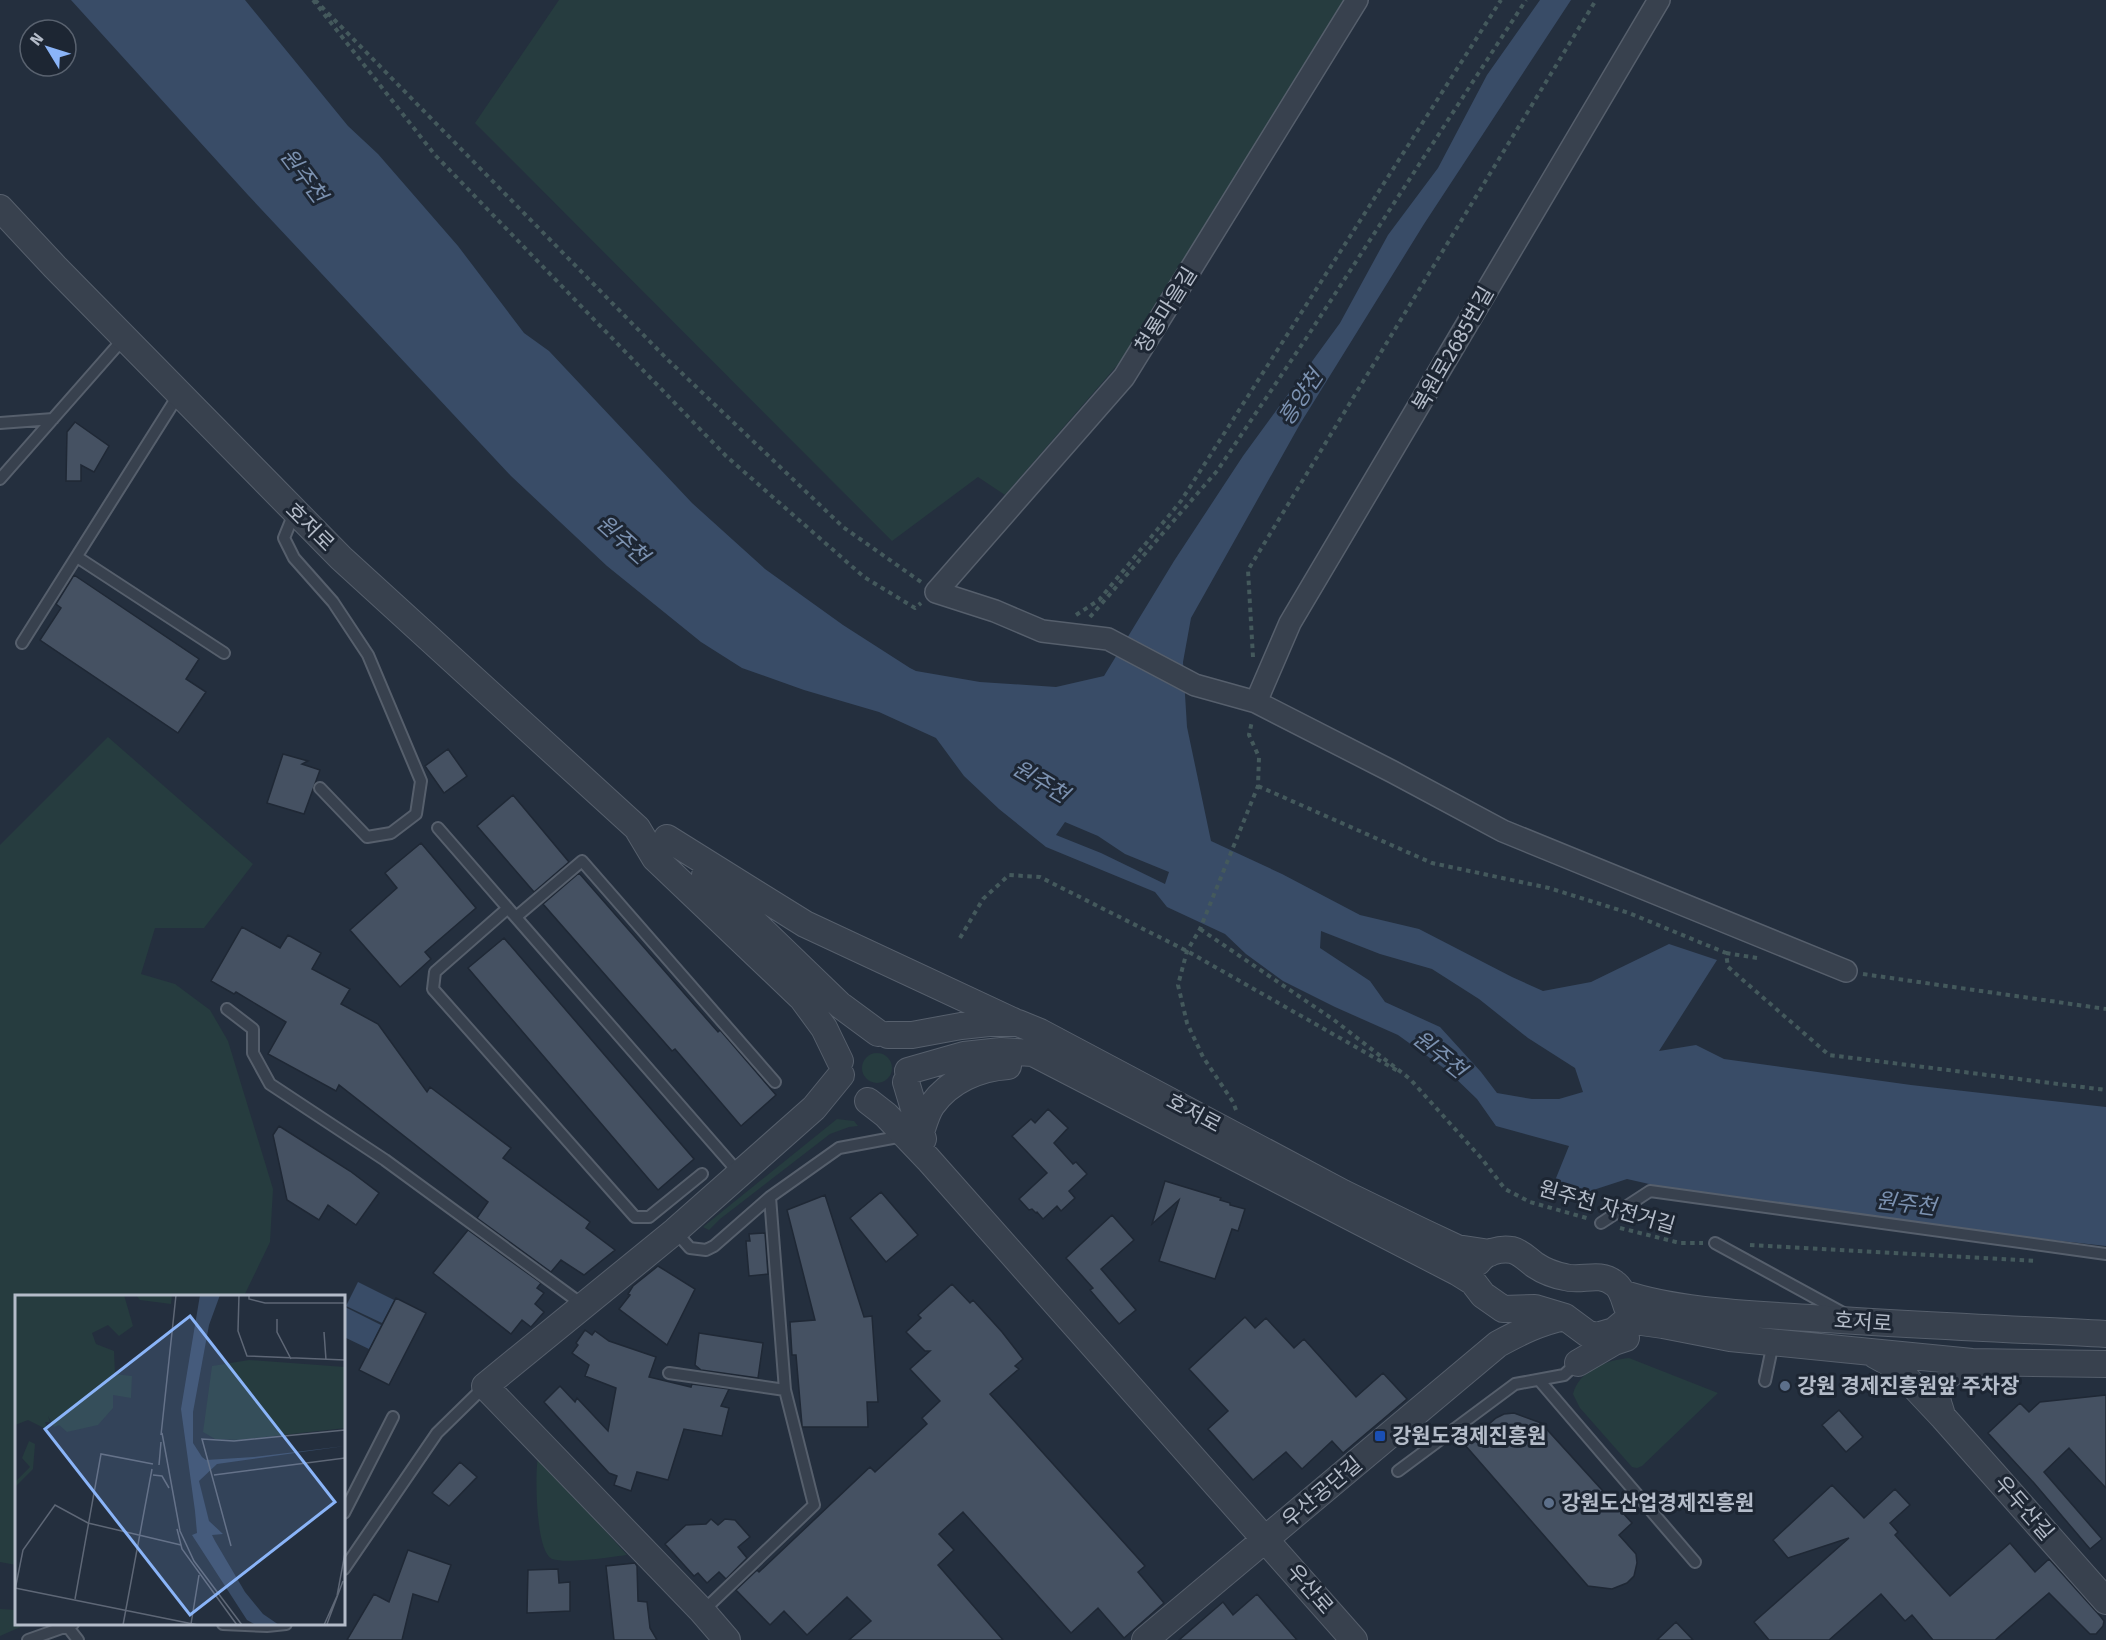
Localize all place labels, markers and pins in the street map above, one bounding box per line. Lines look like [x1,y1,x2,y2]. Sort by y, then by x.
place label: 강원 경제진흥원앞 주차장 [1797,1373,2019,1399]
marker: 강원 경제진흥원앞 주차장 [1778,1379,1792,1393]
place label: 강원도경제진흥원 [1392,1423,1547,1449]
marker: 강원도경제진흥원 [1373,1429,1387,1443]
place label: 강원도산업경제진흥원 [1561,1490,1754,1516]
marker: 강원도산업경제진흥원 [1542,1496,1556,1510]

